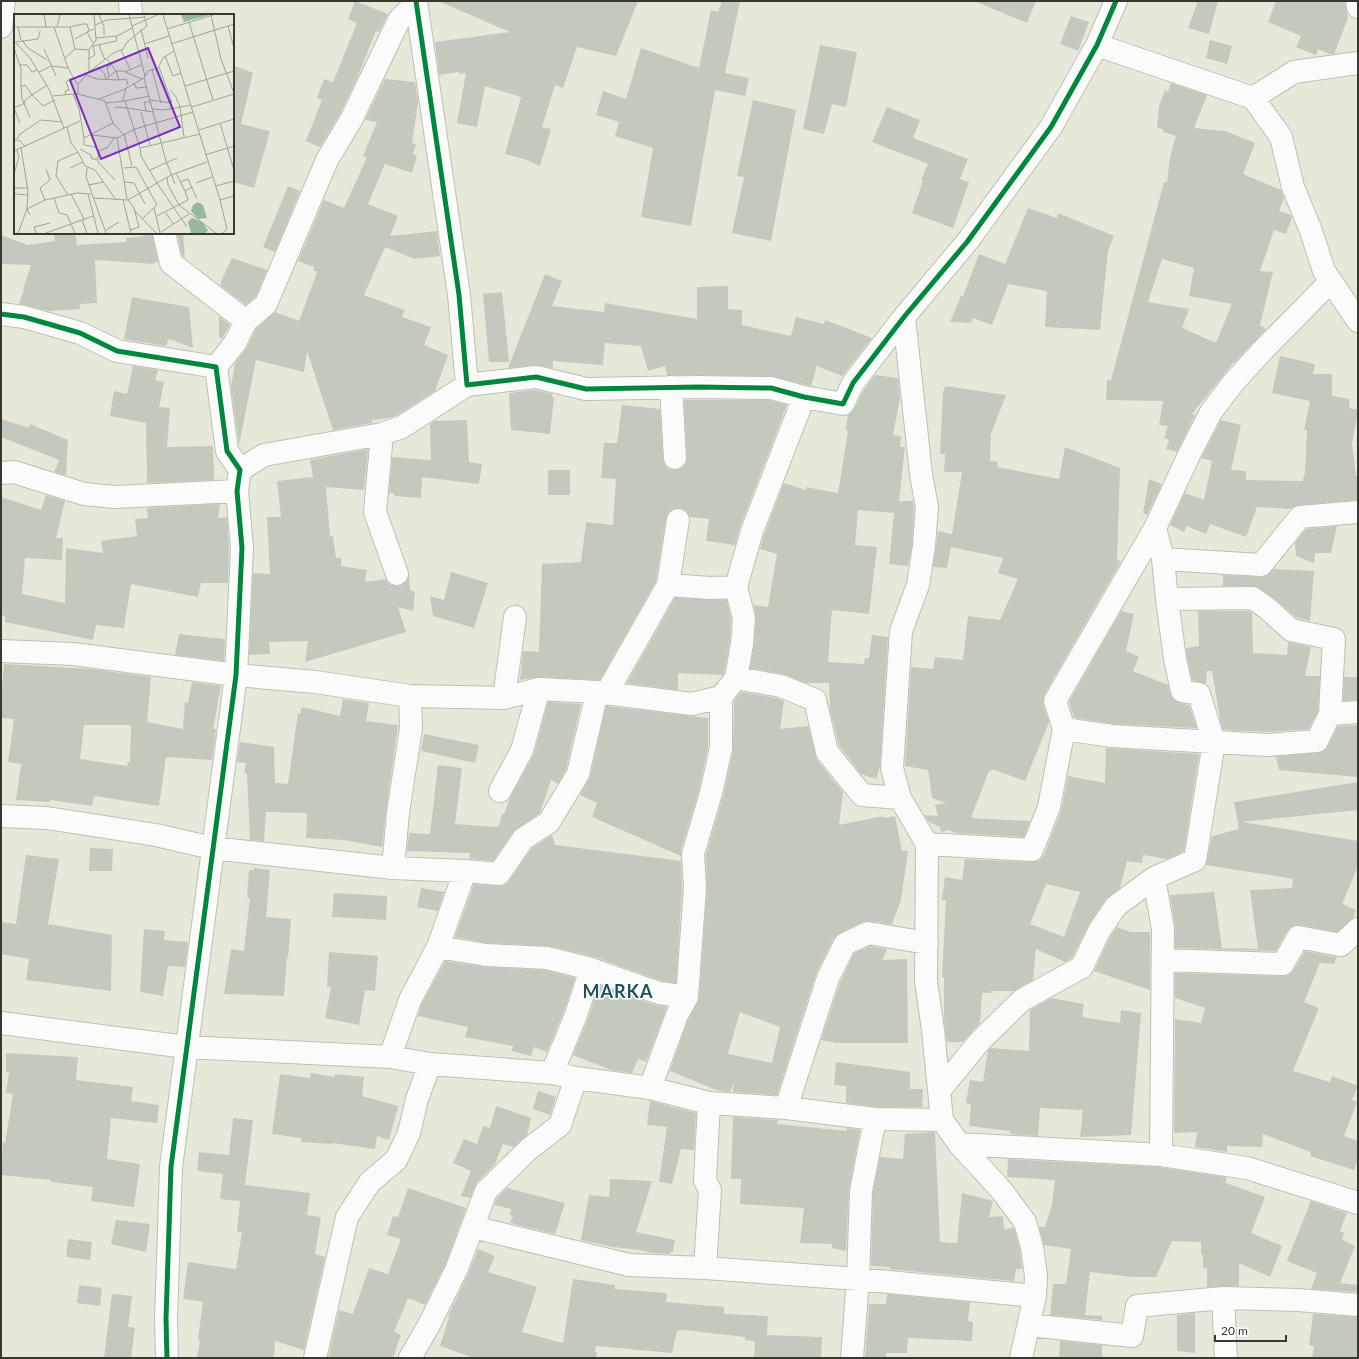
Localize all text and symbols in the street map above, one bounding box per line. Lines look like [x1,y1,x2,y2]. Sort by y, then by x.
inset map [14,14,234,234]
district label: MARKA [583,980,653,1002]
scale bar [1215,1317,1286,1343]
text: 20 m [1221,1323,1248,1338]

